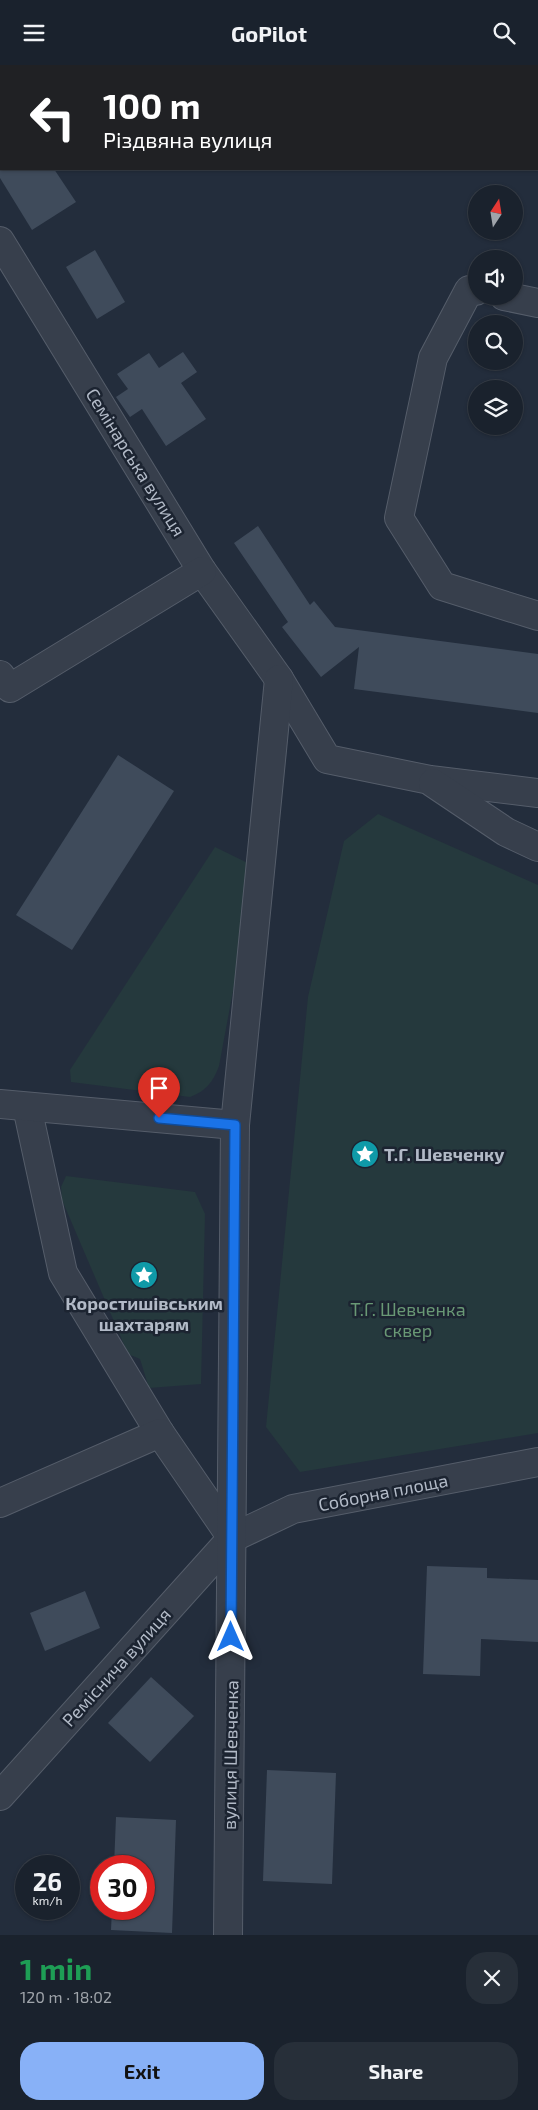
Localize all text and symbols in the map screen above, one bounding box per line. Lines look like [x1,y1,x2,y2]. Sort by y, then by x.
icon: menu [20,19,48,47]
icon: search [490,19,518,47]
text: GoPilot [231,20,307,46]
text: 100 m [103,84,201,126]
icon: left [20,85,85,150]
text: Різдвяна вулиця [103,126,273,152]
north arrow [468,185,522,240]
map controls [468,185,523,435]
button: sound [468,250,523,305]
button: search [468,315,523,370]
button: layers [468,380,523,435]
street label: Семінарська вулиця [82,384,190,540]
pin [138,1067,180,1118]
icon: arrive [145,1074,173,1102]
place icon: Т.Г. Шевченку [350,1139,380,1169]
place label: Т.Г. Шевченку [384,1143,505,1165]
place icon: Коростишівським шахтарям [129,1260,159,1290]
place label: Коростишівським шахтарям [65,1292,223,1335]
park label: Т.Г. Шевченка сквер [350,1298,466,1341]
street label: Соборна площа [316,1469,450,1515]
street label: Реміснича вулиця [57,1603,175,1731]
position arrow [204,1610,256,1662]
street label: вулиця Шевченка [218,1680,242,1830]
speed limit sign: 30 [90,1855,155,1920]
text: 26 [33,1866,62,1896]
text: km/h [33,1893,62,1907]
text: 1 min [20,1950,92,1986]
button: close [466,1952,518,2004]
text: 120 m · 18:02 [20,1987,112,2006]
button: Exit [20,2042,264,2100]
button: Share [274,2042,518,2100]

